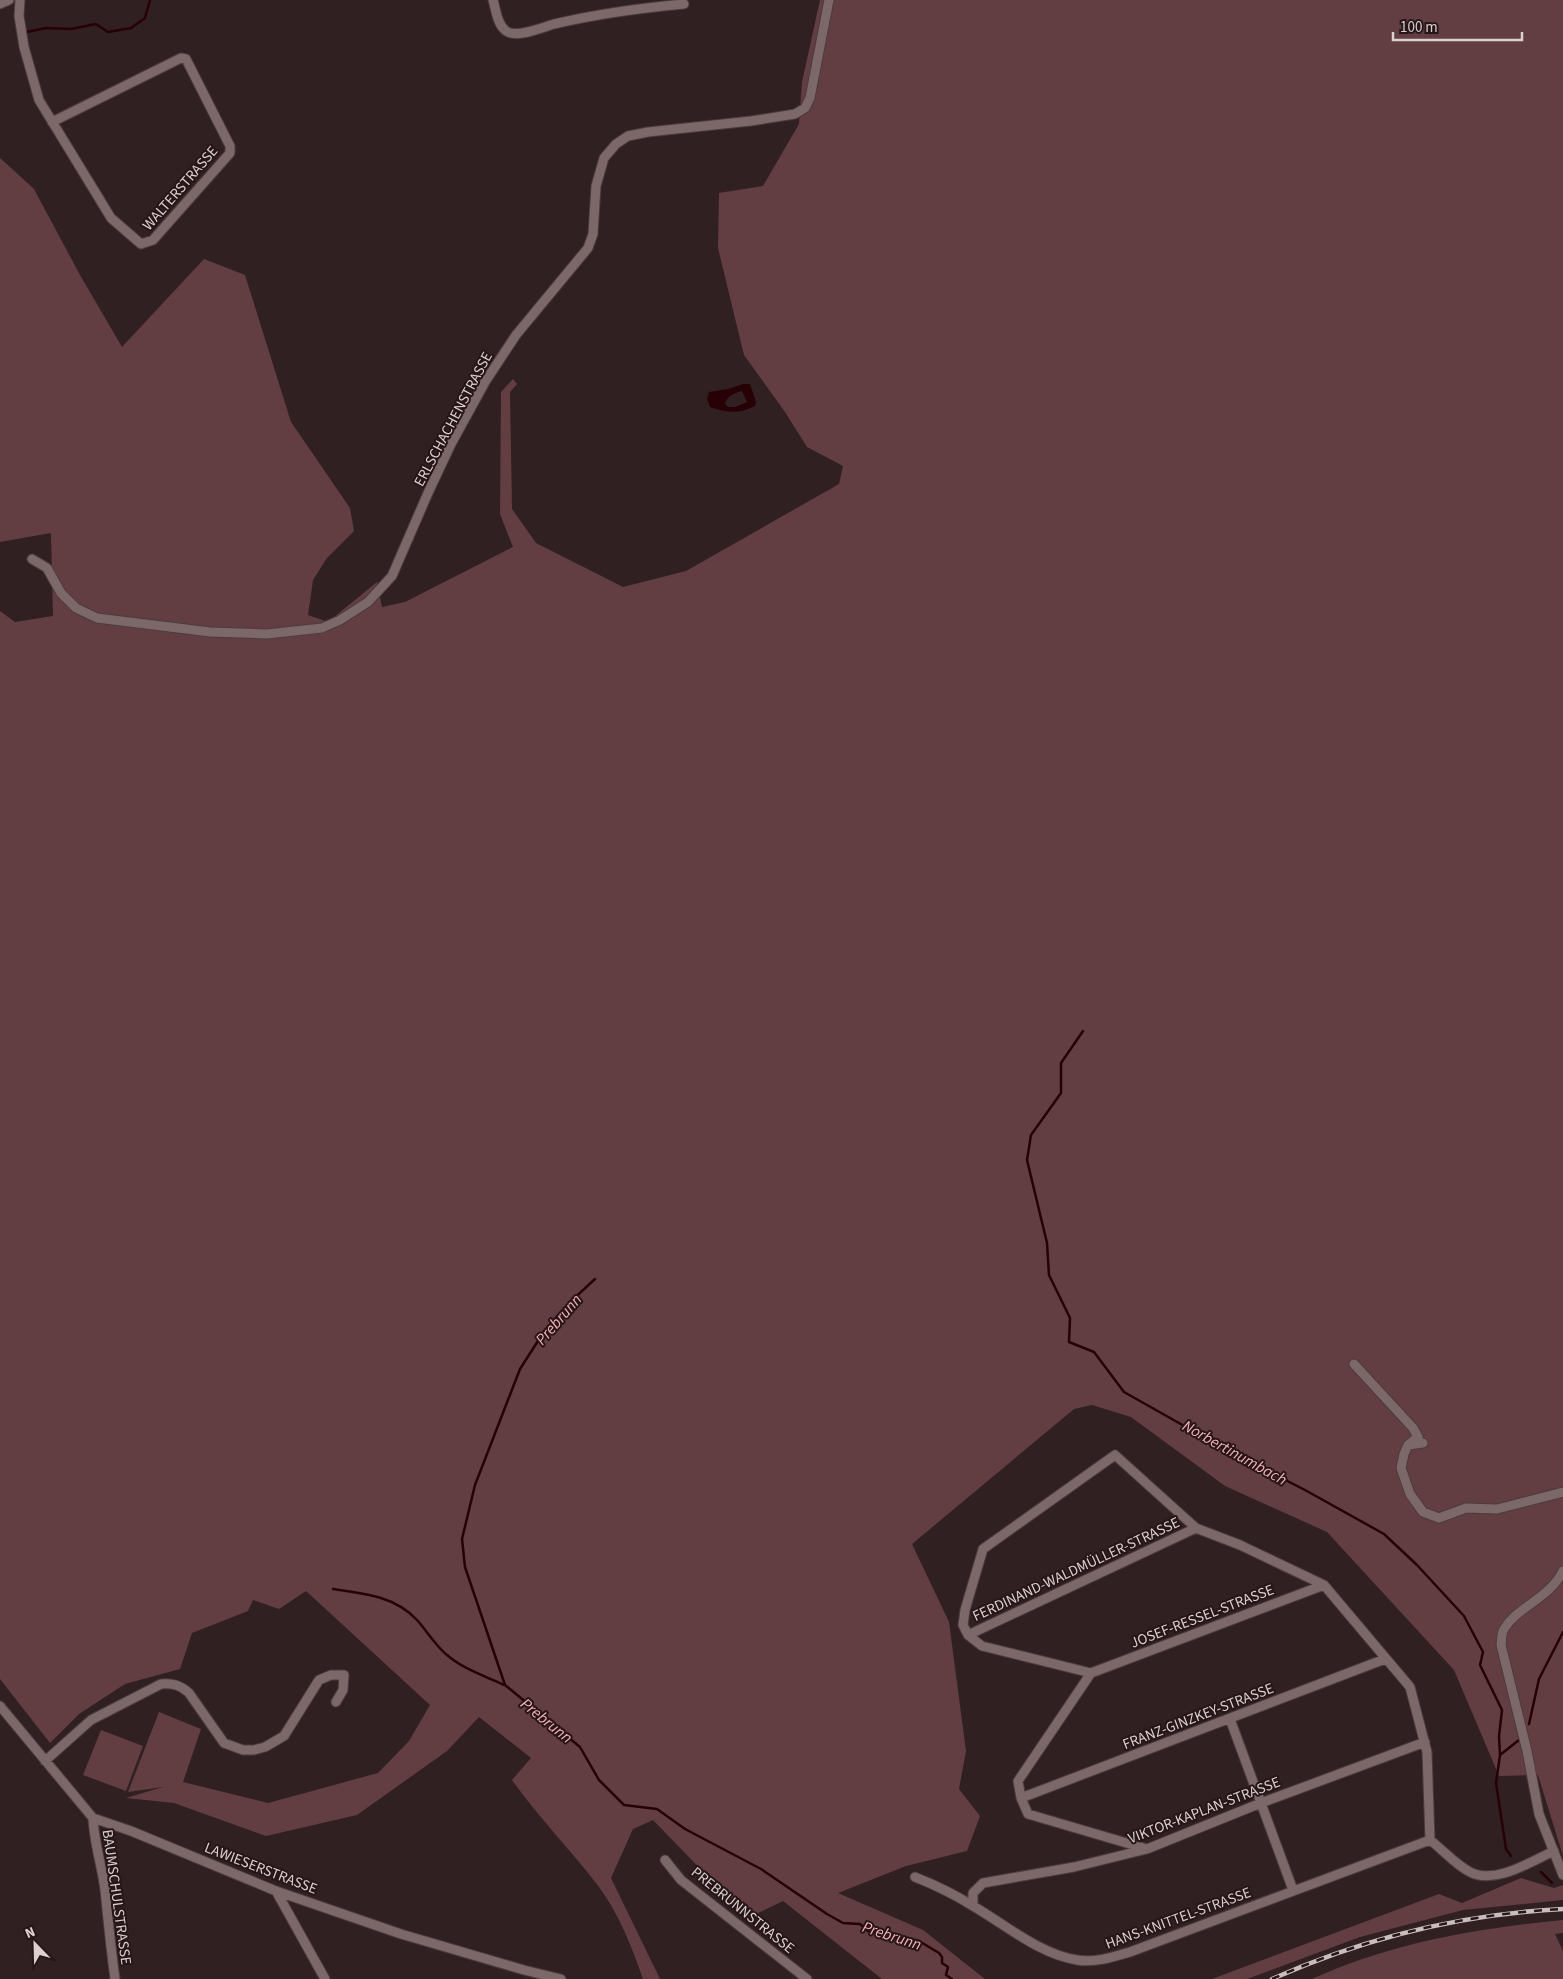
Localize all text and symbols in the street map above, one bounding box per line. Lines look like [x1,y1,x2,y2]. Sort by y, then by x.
scale bar [1393,10,1522,42]
text: 100 m [1400,17,1438,38]
street label: WALTERSTRASSE [138,141,223,235]
street label: ERLSCHACHENSTRASSE [409,348,498,490]
water label: Prebrunn [530,1289,587,1350]
water label: Norbertinumbach [1178,1415,1291,1491]
street label: FERDINAND-WALDMÜLLER-STRASSE [969,1512,1183,1627]
street label: JOSEF-RESSEL-STRASSE [1127,1579,1277,1654]
street label: FRANZ-GINZKEY-STRASSE [1120,1678,1277,1755]
water label: Prebrunn [516,1693,577,1749]
street label: VIKTOR-KAPLAN-STRASSE [1125,1772,1283,1849]
street label: BAUMSCHULSTRASSE [97,1828,136,1966]
street label: LAWIESERSTRASSE [201,1837,320,1900]
street label: PREBRUNNSTRASSE [687,1862,799,1959]
street label: HANS-KNITTEL-STRASSE [1102,1882,1254,1955]
water label: Prebrunn [859,1916,924,1956]
north arrow [10,1919,60,1969]
text: N [22,1922,39,1944]

